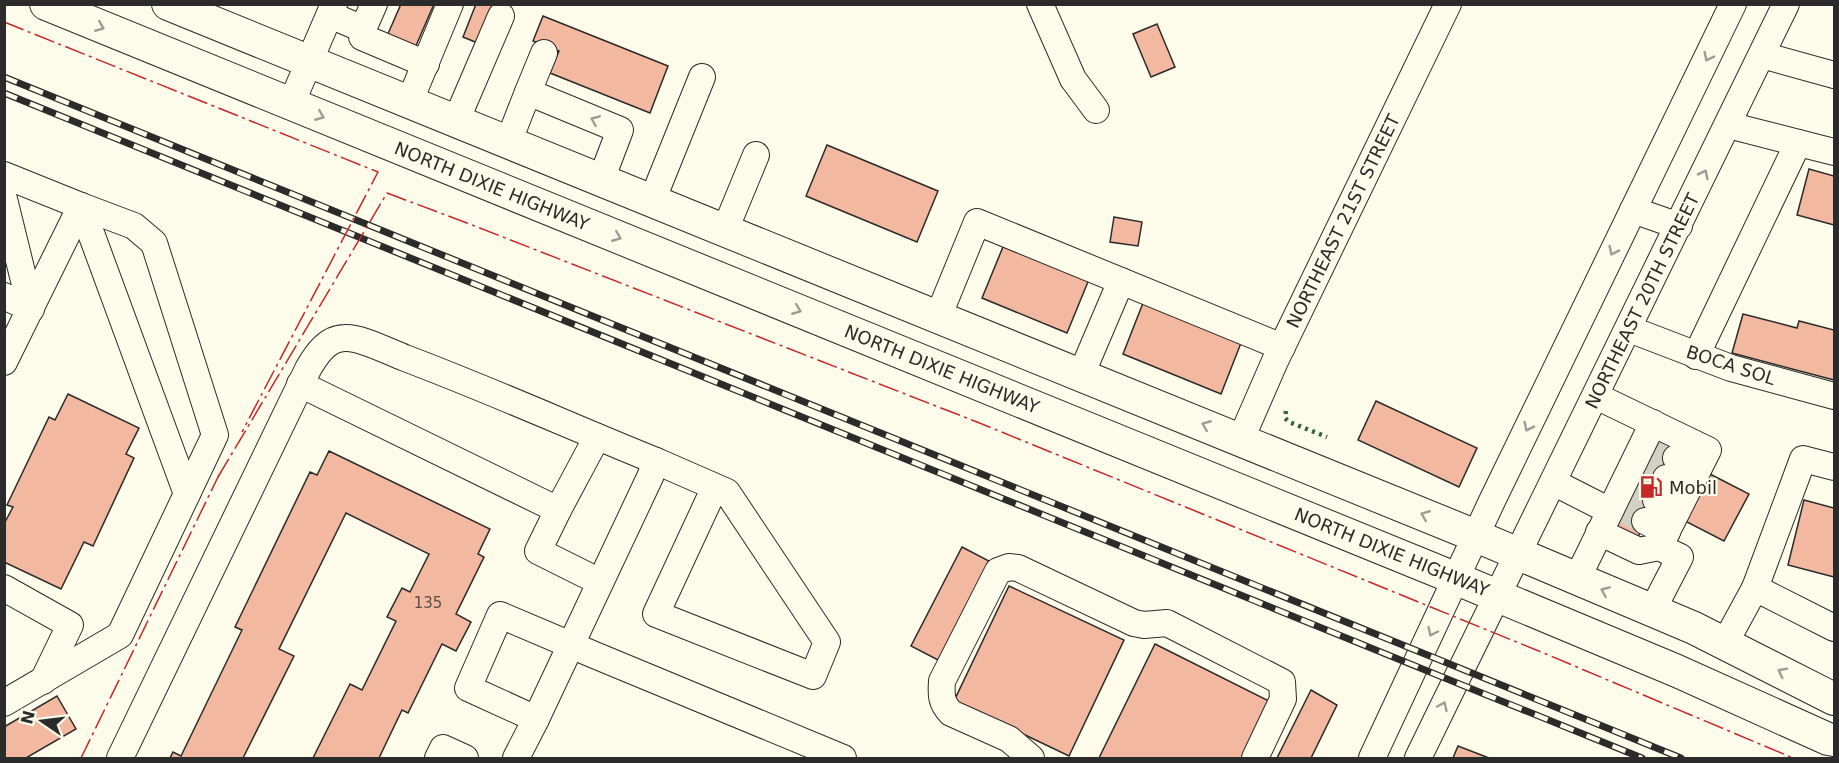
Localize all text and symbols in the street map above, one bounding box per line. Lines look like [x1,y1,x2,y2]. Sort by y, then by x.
one-way arrow [94,19,105,32]
one-way arrow [1703,51,1715,62]
one-way arrow [313,109,324,121]
street label: NORTHEAST 21ST STREET [1282,110,1404,331]
one-way arrow [591,115,602,127]
street label: NORTH DIXIE HIGHWAY [392,137,593,235]
one-way arrow [1697,169,1709,180]
street label: NORTHEAST 20TH STREET [1581,189,1704,412]
one-way arrow [611,230,622,242]
one-way arrow [1609,245,1621,256]
one-way arrow [791,303,802,315]
street label: NORTH DIXIE HIGHWAY [842,320,1043,418]
street label: BOCA SOL [1684,341,1778,389]
one-way arrow [1201,420,1212,432]
one-way arrow [1524,420,1535,431]
fuel station icon: Mobil [1638,474,1664,500]
place label: Mobil [1669,477,1717,498]
street label: NORTH DIXIE HIGHWAY [1292,503,1493,601]
one-way arrow [1421,510,1432,522]
one-way arrow [1601,586,1612,598]
house number: 135 [414,594,442,612]
one-way arrow [1427,625,1439,636]
one-way arrow [1778,668,1789,679]
north arrow [12,691,72,751]
one-way arrow [1435,701,1447,712]
text: N [17,709,39,726]

